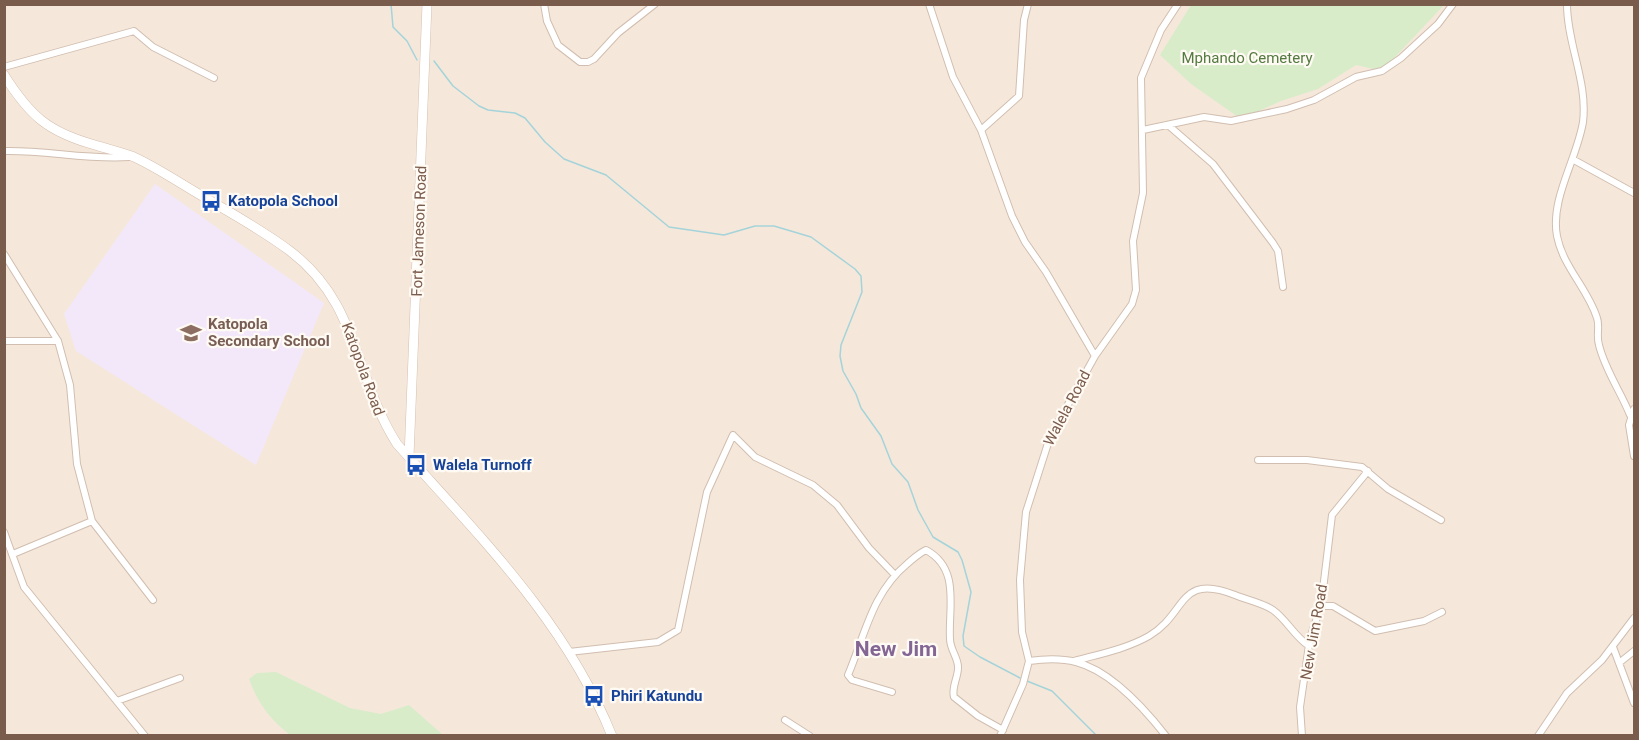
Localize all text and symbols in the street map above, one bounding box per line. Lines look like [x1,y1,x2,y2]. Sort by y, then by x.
park label: Mphando Cemetery [1182,49,1312,67]
street label: Fort Jameson Road [408,165,430,297]
bus stop icon: Katopola School [199,189,223,213]
place label: Katopola School [228,192,338,210]
place label: Katopola Secondary School [208,315,330,350]
street label: Katopola Road [338,320,388,418]
school or university icon: Katopola Secondary School [179,321,203,345]
street label: Walela Road [1040,367,1094,449]
bus stop icon: Walela Turnoff [404,453,428,477]
place label: Walela Turnoff [433,456,532,474]
street label: New Jim Road [1297,583,1331,681]
district label: New Jim [855,637,937,661]
bus stop icon: Phiri Katundu [582,684,606,708]
place label: Phiri Katundu [611,687,703,705]

